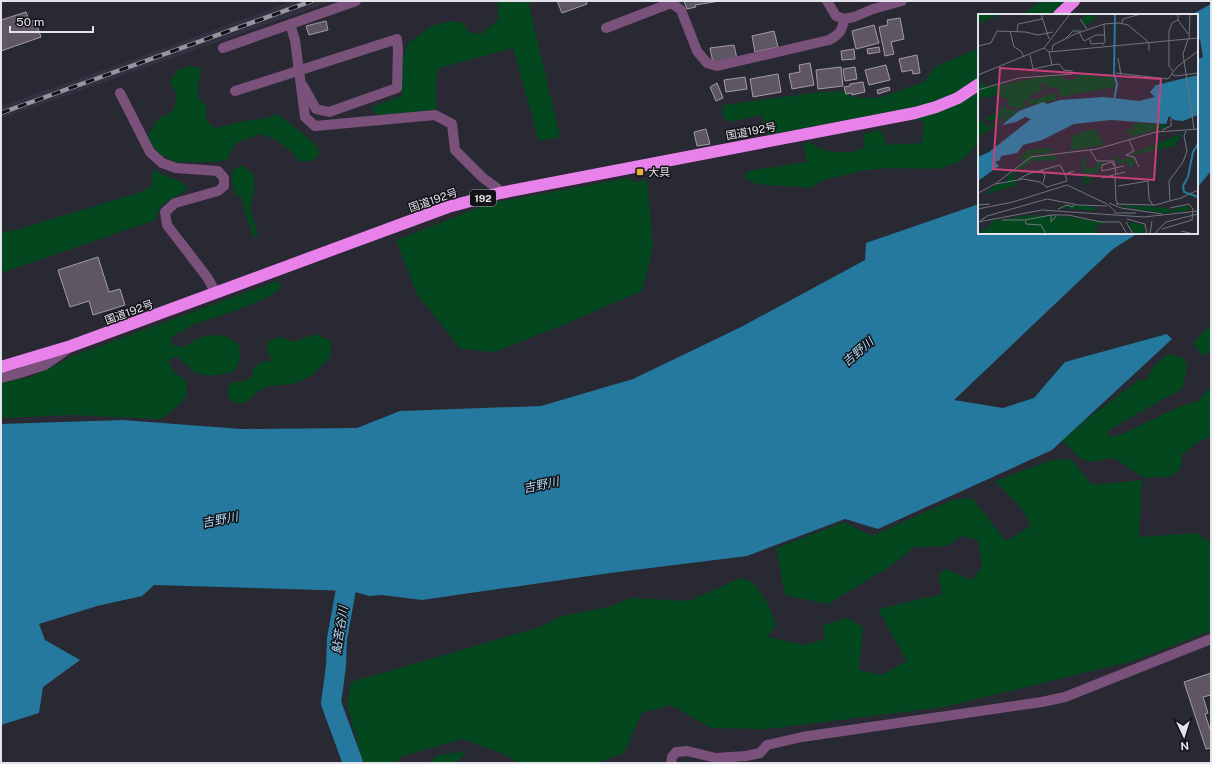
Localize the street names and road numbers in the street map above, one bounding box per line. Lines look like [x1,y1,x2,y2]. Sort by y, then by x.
street label: 国道192号 [725,120,777,142]
street label: 国道192号 [407,186,459,214]
road number: 192 [470,190,496,206]
street label: 国道192号 [103,298,155,326]

